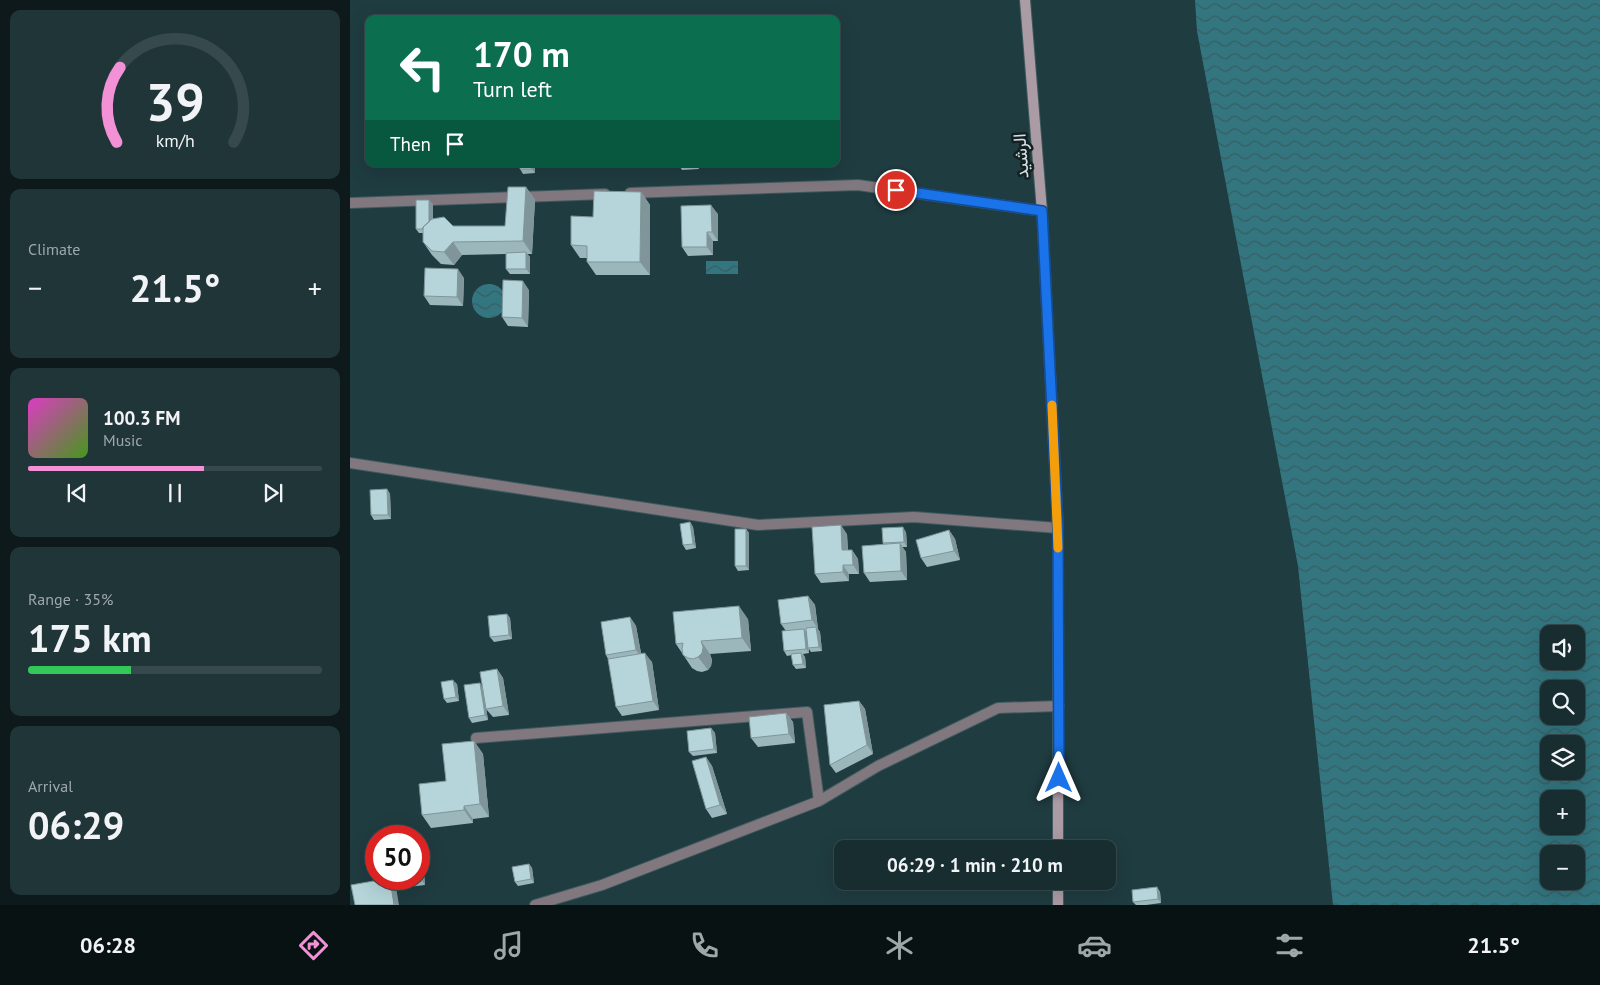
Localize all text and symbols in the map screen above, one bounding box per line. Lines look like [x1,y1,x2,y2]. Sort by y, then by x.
text: 170 m [473,31,570,77]
icon: left [390,35,455,100]
text: 39 [146,68,204,135]
text: Turn left [473,75,552,103]
text: km/h [155,129,195,152]
icon: arrive [441,130,469,158]
text: Then [390,132,431,156]
street label: الرشيد [1007,133,1034,179]
pin [875,169,917,211]
icon: arrive [882,176,910,204]
text: Climate [28,239,80,259]
text: 21.5° [130,263,220,312]
text: − [28,269,42,306]
text: + [308,269,322,306]
text: 100.3 FM [103,406,180,430]
text: Music [103,430,143,450]
icon: previous [63,479,91,507]
icon: pause [161,479,189,507]
icon: next [259,479,287,507]
text: Range · 35% [28,589,113,609]
text: 175 km [28,613,152,662]
map controls [1540,625,1585,890]
button: sound [1540,625,1585,670]
button: search [1540,680,1585,725]
button: layers [1540,735,1585,780]
position arrow [1032,751,1084,803]
text: Arrival [28,776,73,796]
button: + [1540,790,1585,835]
text: 06:29 [28,800,124,849]
speed limit sign: 50 [365,825,430,890]
button: − [1540,845,1585,890]
text: 06:29 · 1 min · 210 m [887,853,1063,877]
icon: directions [296,928,331,963]
icon: music [491,928,526,963]
icon: phone [687,928,722,963]
icon: climate [882,928,917,963]
icon: car [1077,928,1112,963]
icon: filters [1272,928,1307,963]
text: 06:28 [80,931,136,959]
text: 21.5° [1467,931,1520,959]

